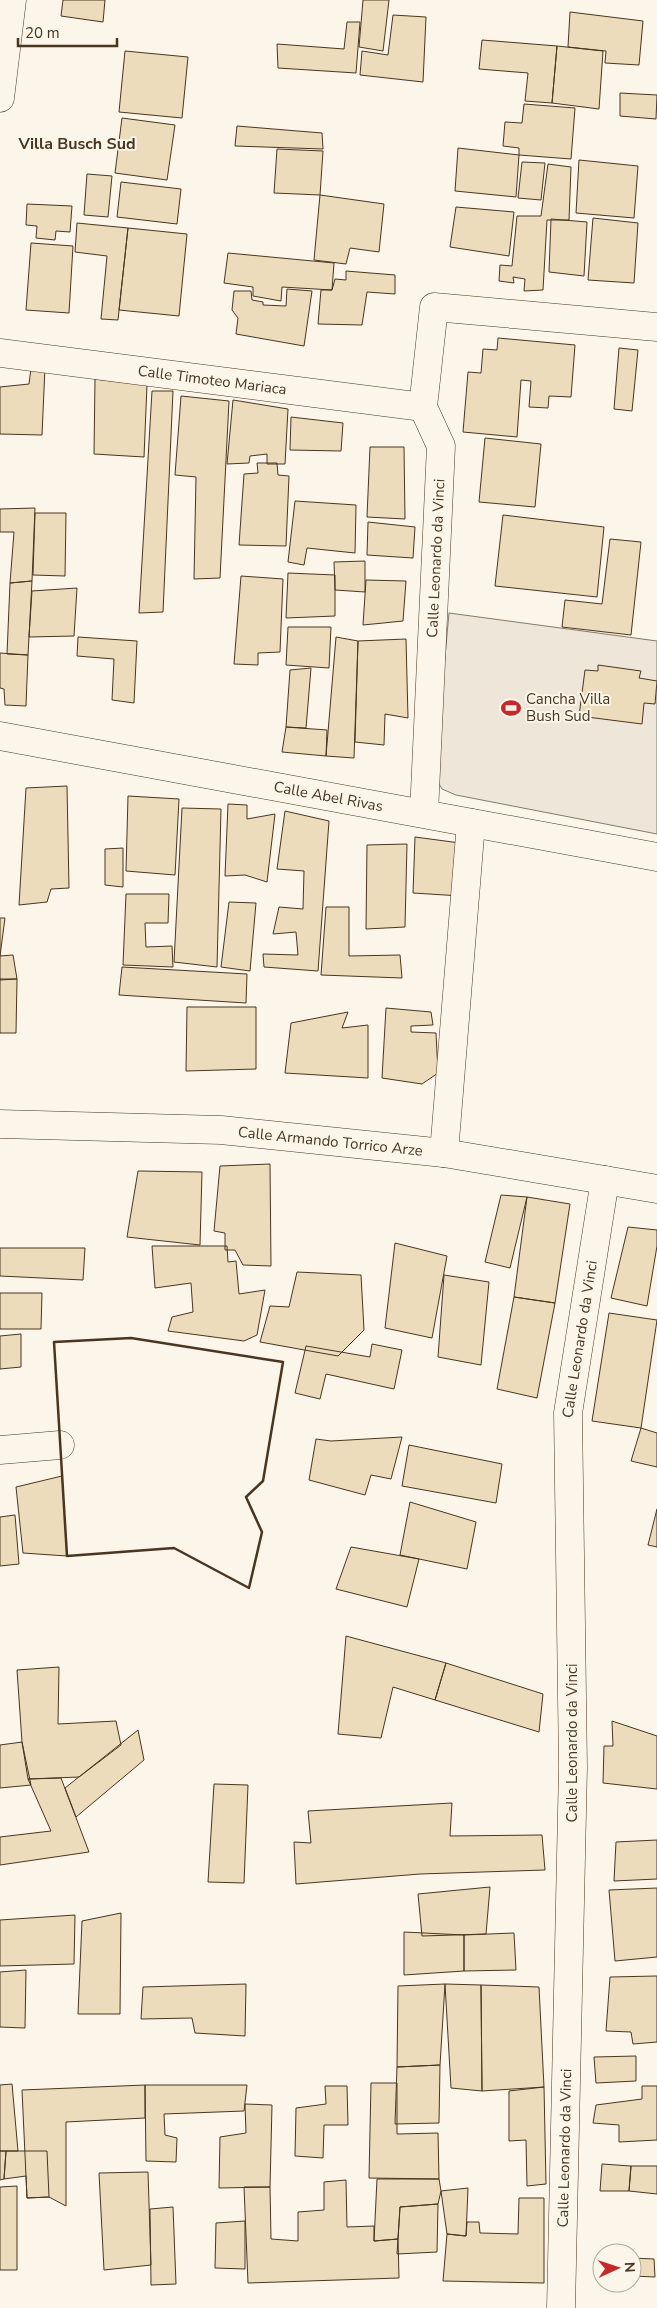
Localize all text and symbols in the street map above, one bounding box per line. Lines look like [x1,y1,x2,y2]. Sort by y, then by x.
scale bar [18,15,116,47]
text: 20 m [25,23,60,43]
district label: Villa Busch Sud [17,133,136,155]
street label: Calle Timoteo Mariaca [137,361,288,400]
street label: Calle Leonardo da Vinci [422,478,449,638]
place label: Cancha Villa Bush Sud [526,689,610,726]
sports icon: Cancha Villa Bush Sud [500,697,522,719]
street label: Calle Abel Rivas [272,777,385,816]
street label: Calle Armando Torrico Arze [237,1122,424,1161]
street label: Calle Leonardo da Vinci [557,1259,602,1419]
street label: Calle Leonardo da Vinci [562,1664,582,1822]
street label: Calle Leonardo da Vinci [553,2068,576,2228]
north arrow [592,2243,642,2293]
text: N [620,2262,639,2273]

